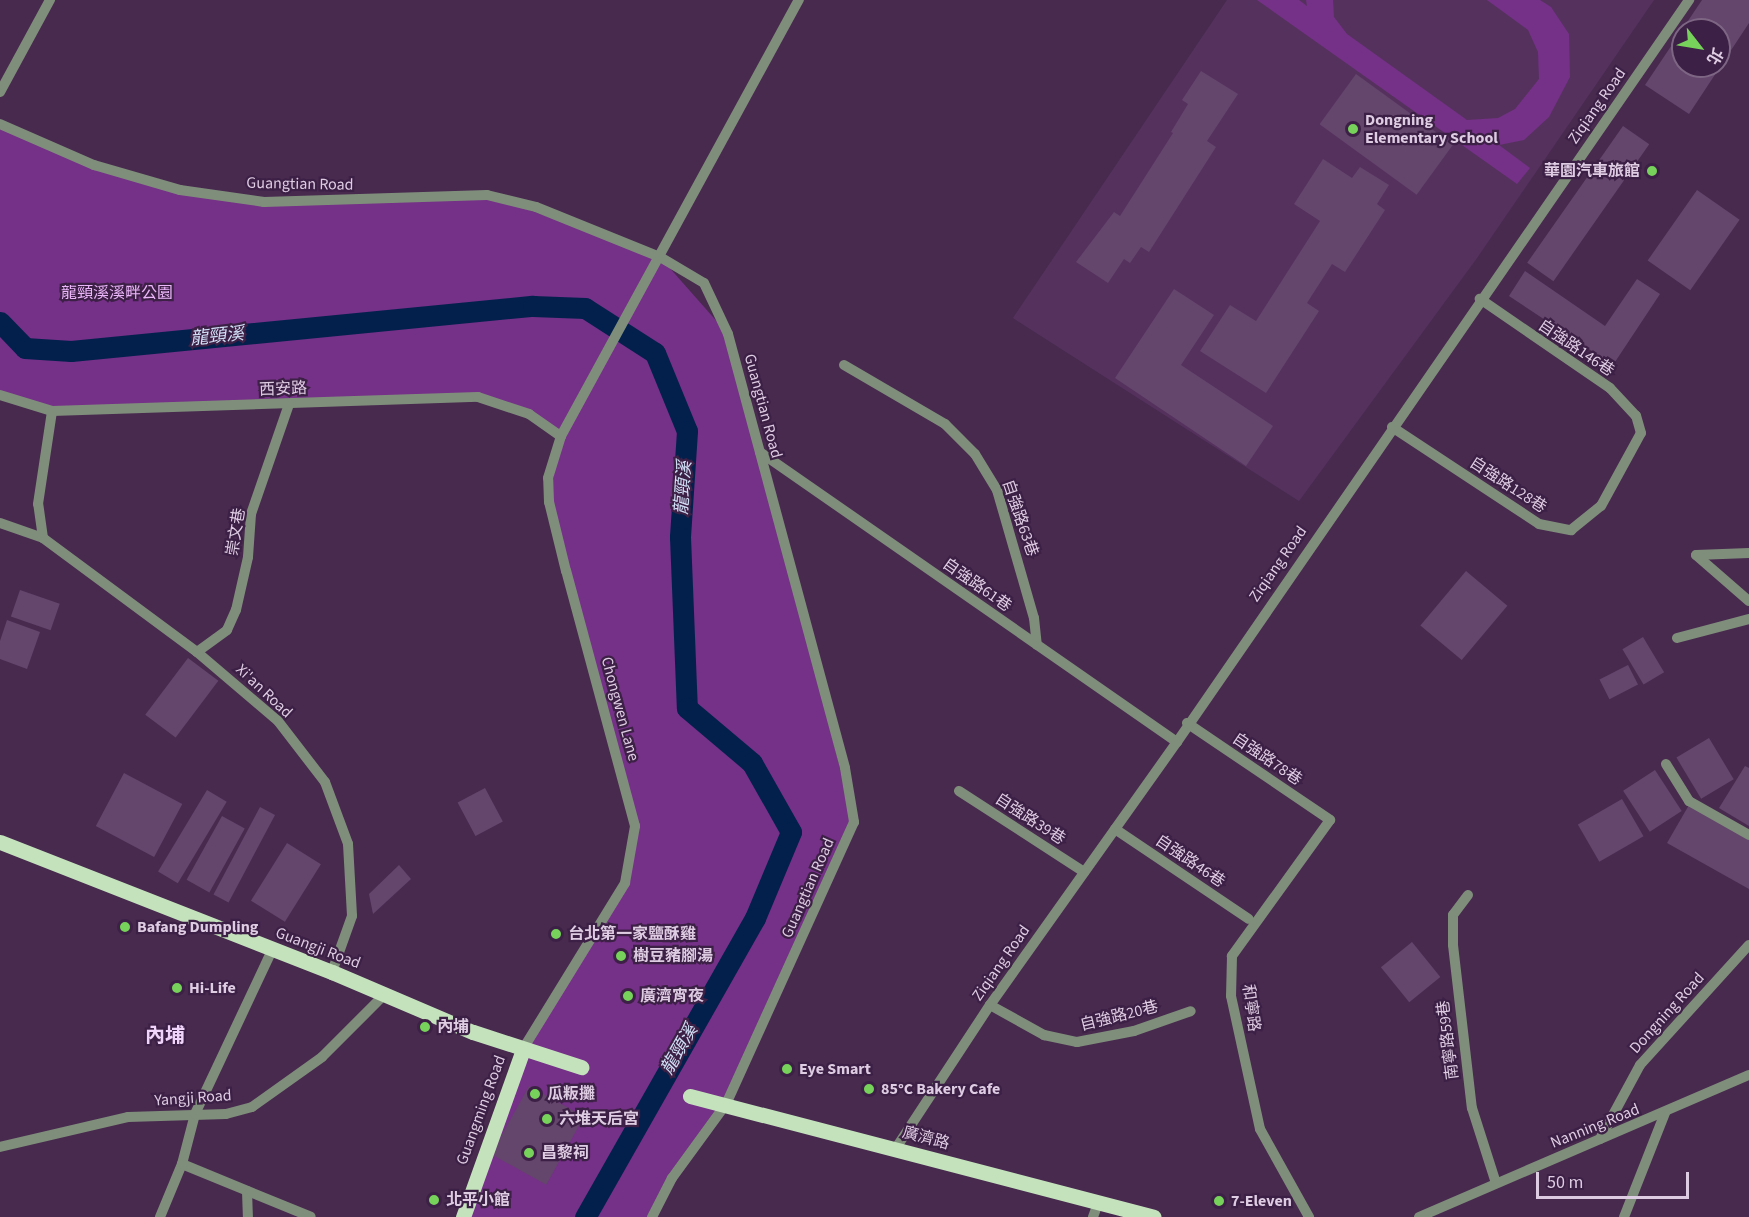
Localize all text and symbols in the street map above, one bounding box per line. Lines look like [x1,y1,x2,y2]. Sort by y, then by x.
north arrow [1671,18,1731,78]
text: 北 [1701,44,1728,69]
street label: Ziqiang Road [1564,65,1630,147]
place label: Dongning Elementary School [1365,110,1498,148]
marker: Dongning Elementary School [1346,122,1360,136]
place label: 華園汽車旅館 [1544,161,1640,181]
marker: 華園汽車旅館 [1645,164,1659,178]
street label: Guangtian Road [246,173,354,195]
park label: 龍頸溪溪畔公園 [61,283,173,303]
street label: 自強路146巷 [1534,315,1618,381]
water label: 龍頸溪 [189,323,245,351]
street label: Guangtian Road [740,352,786,460]
street label: 西安路 [259,379,307,399]
street label: 自強路128巷 [1466,453,1550,517]
water label: 龍頸溪 [671,460,697,516]
street label: 自強路63巷 [998,477,1042,559]
street label: 崇文巷 [223,507,249,557]
street label: Ziqiang Road [1245,523,1311,605]
street label: 自強路61巷 [939,554,1015,616]
street label: Chongwen Lane [597,655,643,763]
street label: Xi'an Road [232,660,296,722]
street label: 自強路78巷 [1229,729,1305,789]
street label: 自強路39巷 [991,789,1069,849]
street label: 自強路46巷 [1152,831,1228,891]
street label: Guangtian Road [777,835,839,941]
place label: Bafang Dumpling [137,917,258,937]
marker: Bafang Dumpling [118,920,132,934]
street label: Ziqiang Road [968,922,1034,1004]
street label: Guangji Road [273,923,363,973]
place label: 台北第一家鹽酥雞 [568,924,696,944]
marker: 台北第一家鹽酥雞 [549,927,563,941]
place label: 樹豆豬腳湯 [633,946,713,966]
marker: 樹豆豬腳湯 [614,949,628,963]
street label: Dongning Road [1626,969,1708,1057]
place label: Hi-Life [189,978,236,998]
marker: Hi-Life [170,981,184,995]
street label: 和寧路 [1238,983,1264,1033]
place label: 廣濟宵夜 [640,986,704,1006]
marker: 廣濟宵夜 [621,989,635,1003]
street label: 自強路20巷 [1078,997,1160,1035]
street label: 南寧路59巷 [1434,999,1462,1081]
place label: 內埔 [437,1017,469,1037]
marker: 內埔 [418,1020,432,1034]
water label: 龍頸溪 [657,1021,703,1079]
district label: 內埔 [145,1024,185,1048]
street label: Guangming Road [452,1053,510,1167]
place label: Eye Smart [799,1059,871,1079]
marker: Eye Smart [780,1062,794,1076]
place label: 85°C Bakery Cafe [881,1079,1000,1099]
marker: 85°C Bakery Cafe [862,1082,876,1096]
place label: 瓜粄攤 [547,1084,595,1104]
street label: Yangji Road [154,1086,232,1110]
marker: 瓜粄攤 [528,1087,542,1101]
street label: Nanning Road [1548,1099,1642,1153]
place label: 六堆天后宮 [559,1109,639,1129]
marker: 六堆天后宮 [540,1112,554,1126]
street label: 廣濟路 [900,1123,952,1153]
place label: 昌黎祠 [541,1143,589,1163]
marker: 昌黎祠 [522,1146,536,1160]
scale bar [1539,1160,1692,1198]
text: 50 m [1547,1170,1583,1195]
place label: 北平小館 [446,1190,510,1210]
place label: 7-Eleven [1231,1191,1292,1211]
marker: 北平小館 [427,1193,441,1207]
marker: 7-Eleven [1212,1194,1226,1208]

